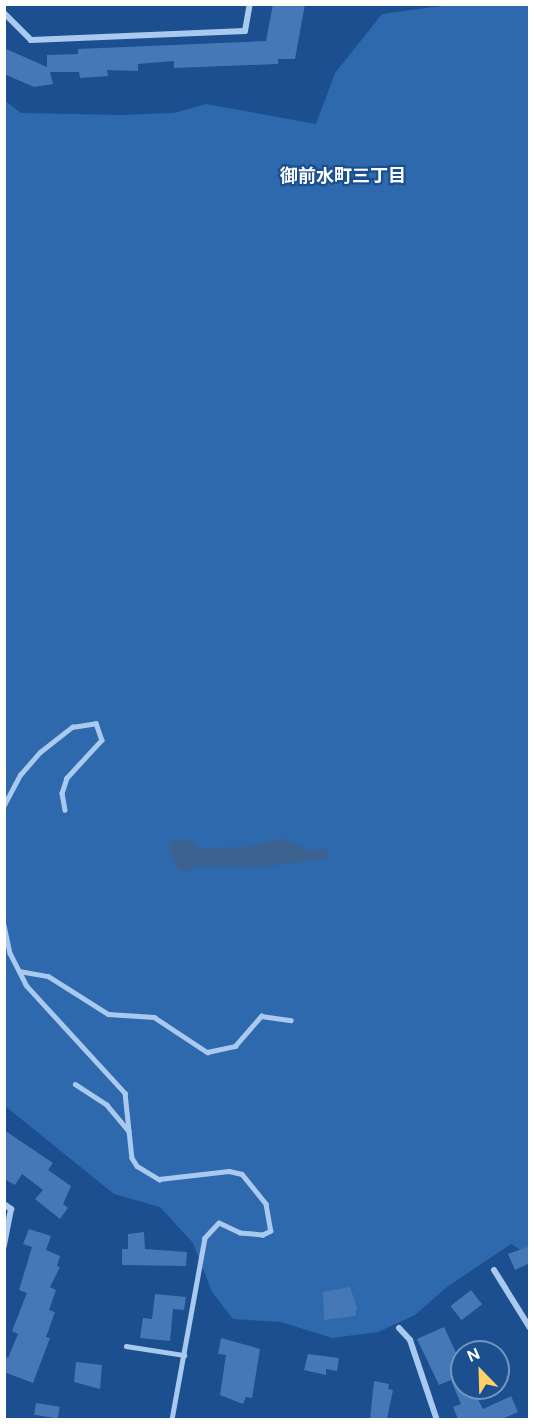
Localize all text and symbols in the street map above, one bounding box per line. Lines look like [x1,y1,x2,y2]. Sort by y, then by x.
district label: 御前水町三丁目 [280,165,406,187]
north arrow [450,1340,510,1400]
text: N [464,1343,483,1367]

